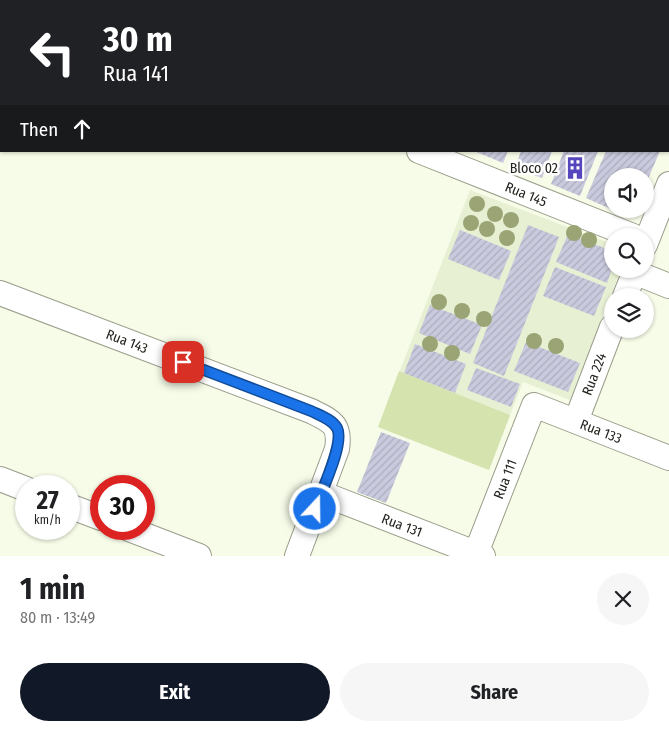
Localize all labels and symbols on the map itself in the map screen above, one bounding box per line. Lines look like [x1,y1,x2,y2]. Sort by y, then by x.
building icon: Bloco 02 [562,155,588,181]
place label: Bloco 02 [510,160,558,177]
street label: Rua 145 [502,178,549,211]
street label: Rua 143 [103,326,150,357]
pin [162,341,204,383]
street label: Rua 224 [579,350,610,398]
street label: Rua 133 [578,416,624,447]
street label: Rua 111 [490,457,521,501]
speed limit sign: 30 [90,475,155,540]
position arrow [288,482,340,534]
street label: Rua 131 [379,510,424,541]

